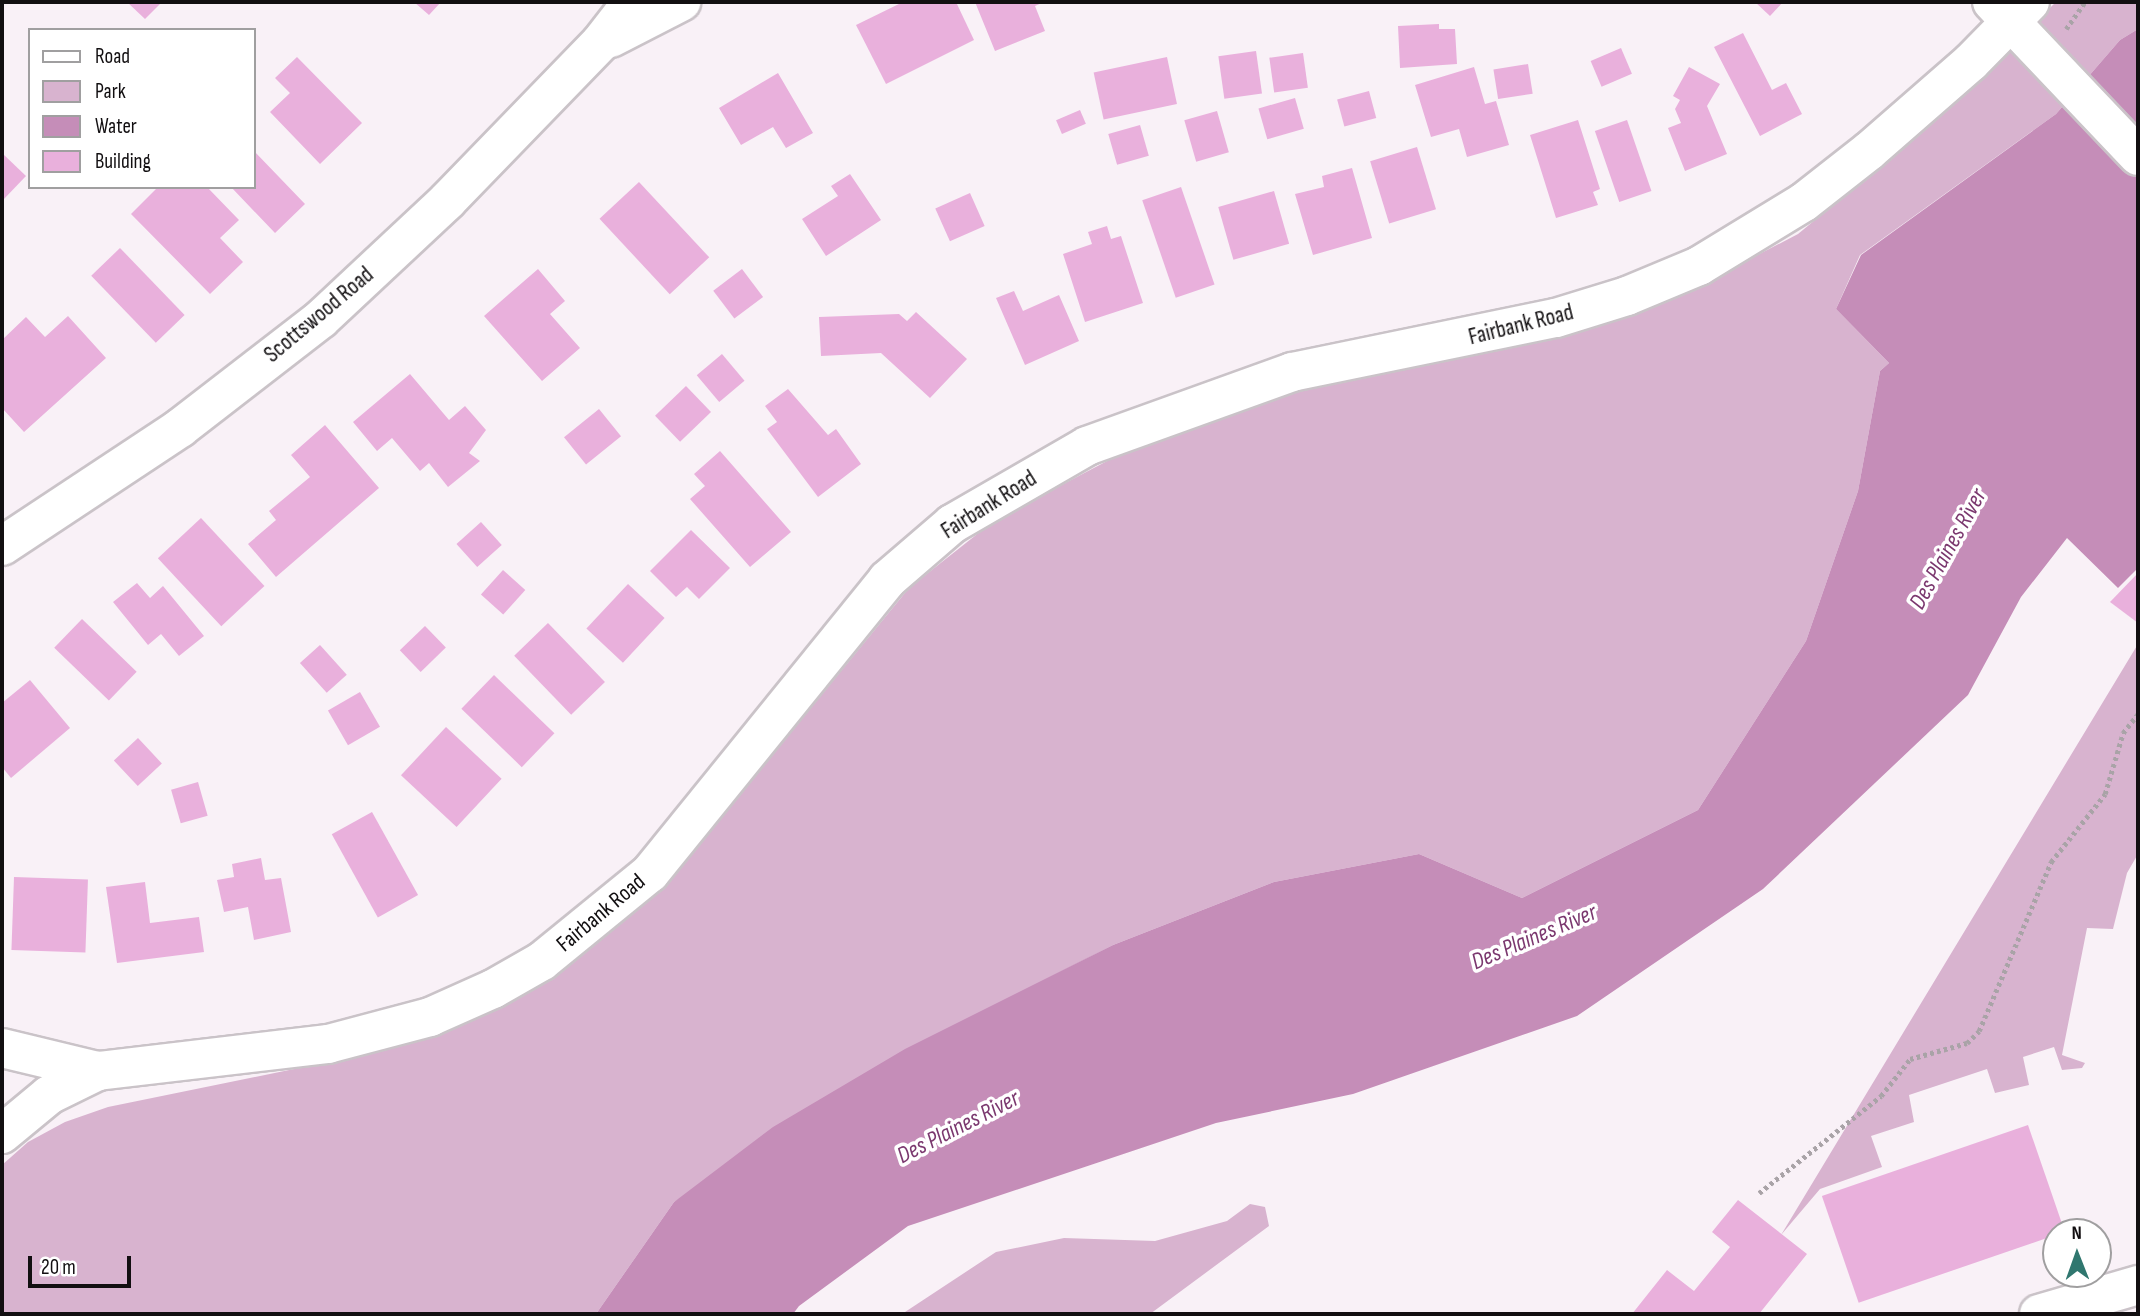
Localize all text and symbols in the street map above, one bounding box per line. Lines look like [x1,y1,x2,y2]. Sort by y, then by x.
legend [28,28,256,189]
text: Road [95,44,130,69]
text: Park [95,79,126,104]
text: Water [95,114,137,139]
text: Building [95,149,151,174]
street label: Scottswood Road [259,261,379,369]
street label: Fairbank Road [1466,299,1576,351]
street label: Fairbank Road [936,465,1042,545]
water label: Des Plaines River [1903,484,1993,614]
street label: Fairbank Road [551,868,651,958]
water label: Des Plaines River [1467,898,1601,976]
water label: Des Plaines River [892,1084,1024,1170]
north arrow [2042,1218,2112,1288]
text: N [2071,1222,2082,1245]
scale bar [32,1242,135,1286]
text: 20 m [41,1255,76,1280]

